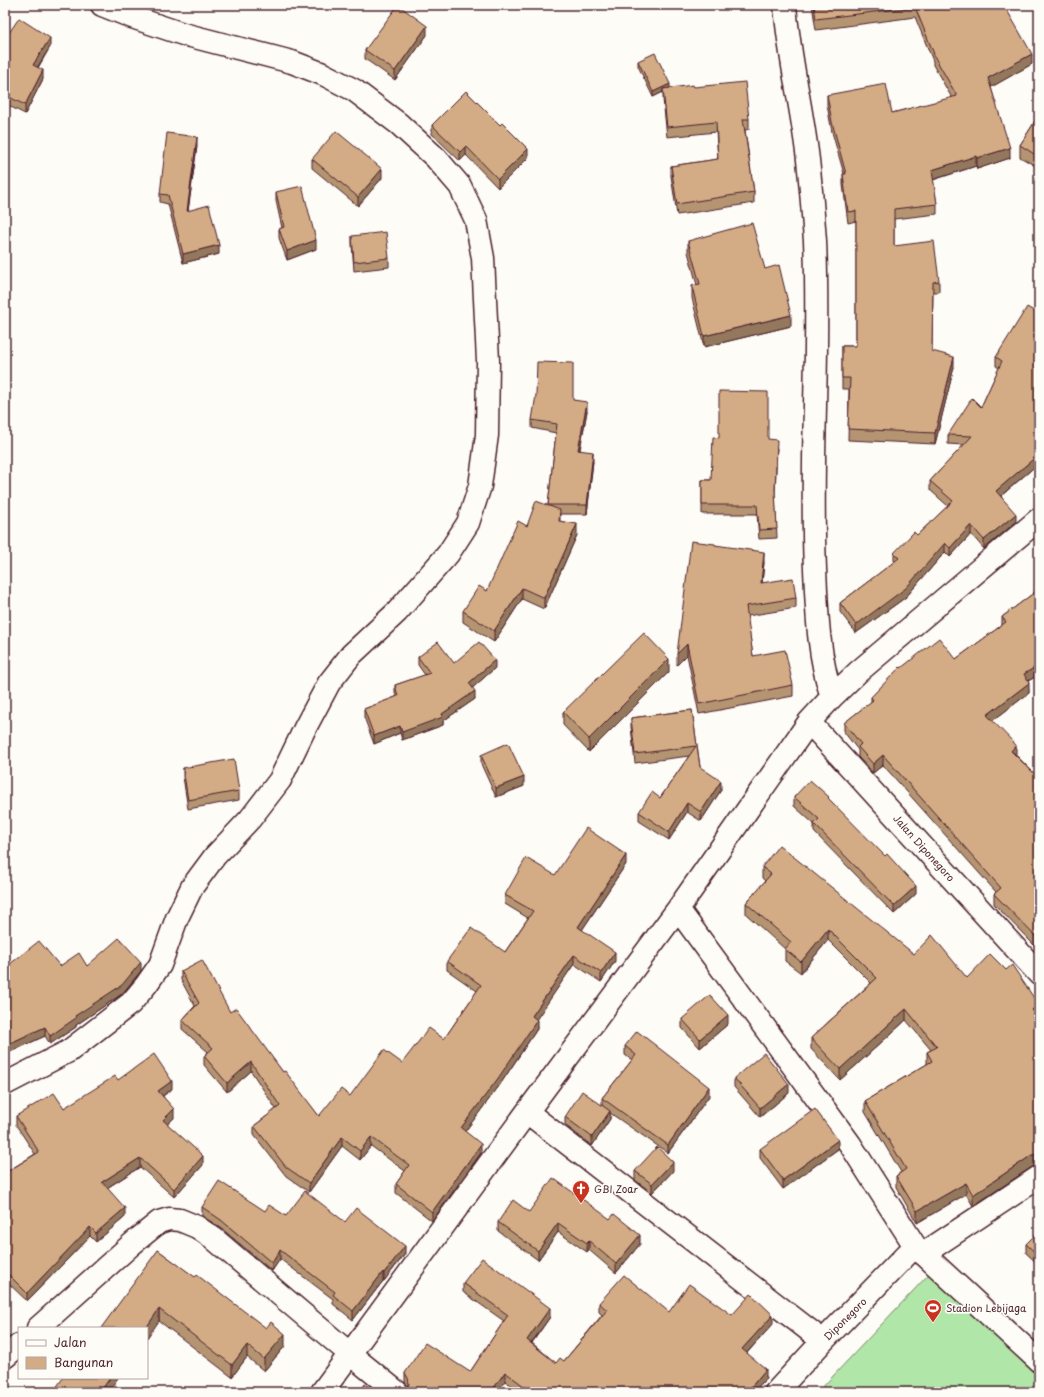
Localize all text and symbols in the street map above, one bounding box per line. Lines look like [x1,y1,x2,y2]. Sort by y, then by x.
street label: Jalan Diponegoro [890,811,959,885]
church icon: GBI Zoar [571,1179,591,1204]
place label: GBI Zoar [594,1181,639,1196]
street label: Diponegoro [820,1294,870,1343]
sports icon: Stadion Lebijaga [923,1298,943,1323]
place label: Stadion Lebijaga [946,1300,1027,1315]
legend [18,1327,148,1379]
text: Jalan [54,1333,87,1351]
text: Bangunan [54,1353,113,1371]

